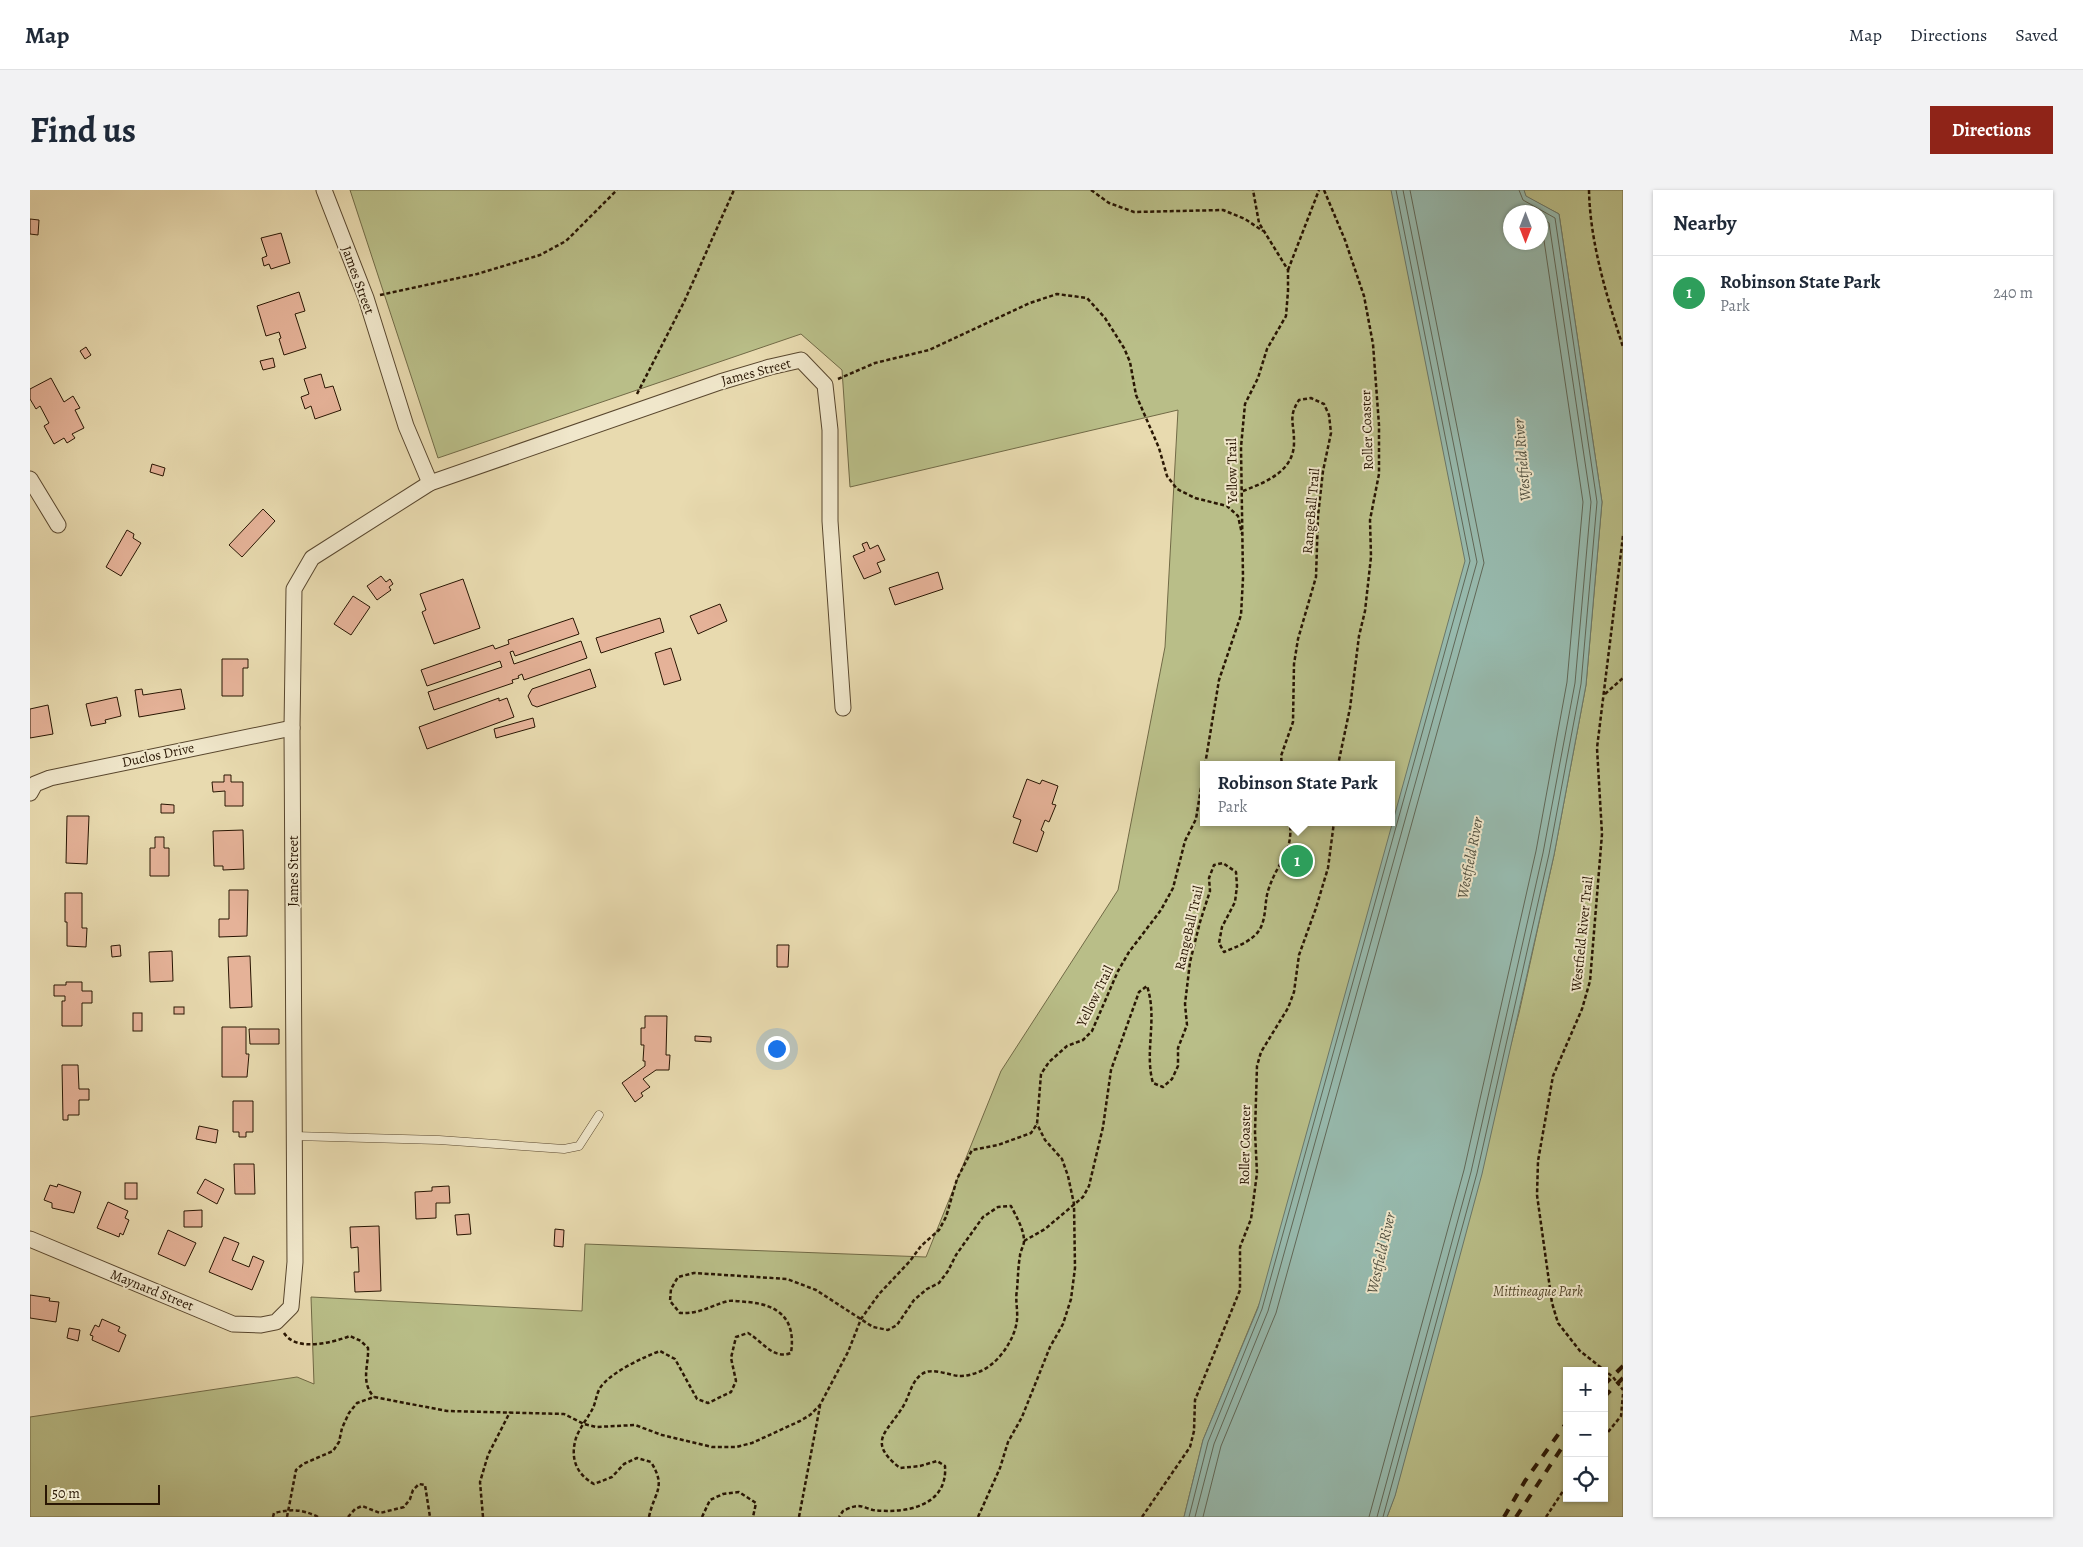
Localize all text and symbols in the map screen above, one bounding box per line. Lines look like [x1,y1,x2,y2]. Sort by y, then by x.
text: Map [25,19,69,51]
text: Map [1849,23,1882,47]
text: Directions [1910,23,1987,47]
text: Saved [2015,23,2058,47]
text: Find us [30,106,136,154]
button: Directions [1930,106,2053,154]
north arrow [1503,205,1548,250]
text: Nearby [1673,209,1736,237]
street label: James Street [337,243,379,317]
text: Robinson State Park [1720,269,1880,295]
text: 1 [1686,282,1692,304]
text: 240 m [1993,282,2033,304]
text: Park [1720,295,1750,317]
street label: James Street [719,353,793,390]
street label: Roller Coaster [1356,389,1378,470]
water label: Westfield River [1508,417,1536,502]
street label: Yellow Trail [1222,437,1242,505]
street label: RangeBall Trail [1298,467,1324,555]
street label: Duclos Drive [120,738,196,772]
popup [1200,761,1395,826]
text: Robinson State Park [1217,770,1378,796]
text: Park [1217,796,1247,818]
water label: Westfield River [1452,815,1488,900]
street label: James Street [284,835,303,907]
pin: 1 [1281,842,1313,880]
street label: Westfield River Trail [1566,875,1598,994]
street label: RangeBall Trail [1170,883,1208,972]
street label: Yellow Trail [1072,962,1118,1031]
your location [764,1036,790,1062]
street label: Roller Coaster [1235,1104,1255,1185]
water label: Westfield River [1362,1210,1400,1296]
street label: Maynard Street [107,1265,197,1315]
park label: Mittineague Park [1493,1282,1583,1301]
map controls [1563,1367,1608,1502]
button: + [1563,1367,1608,1412]
button: − [1563,1412,1608,1457]
button: locate [1563,1457,1608,1502]
scale bar [45,1482,160,1505]
text: 50 m [52,1484,80,1503]

